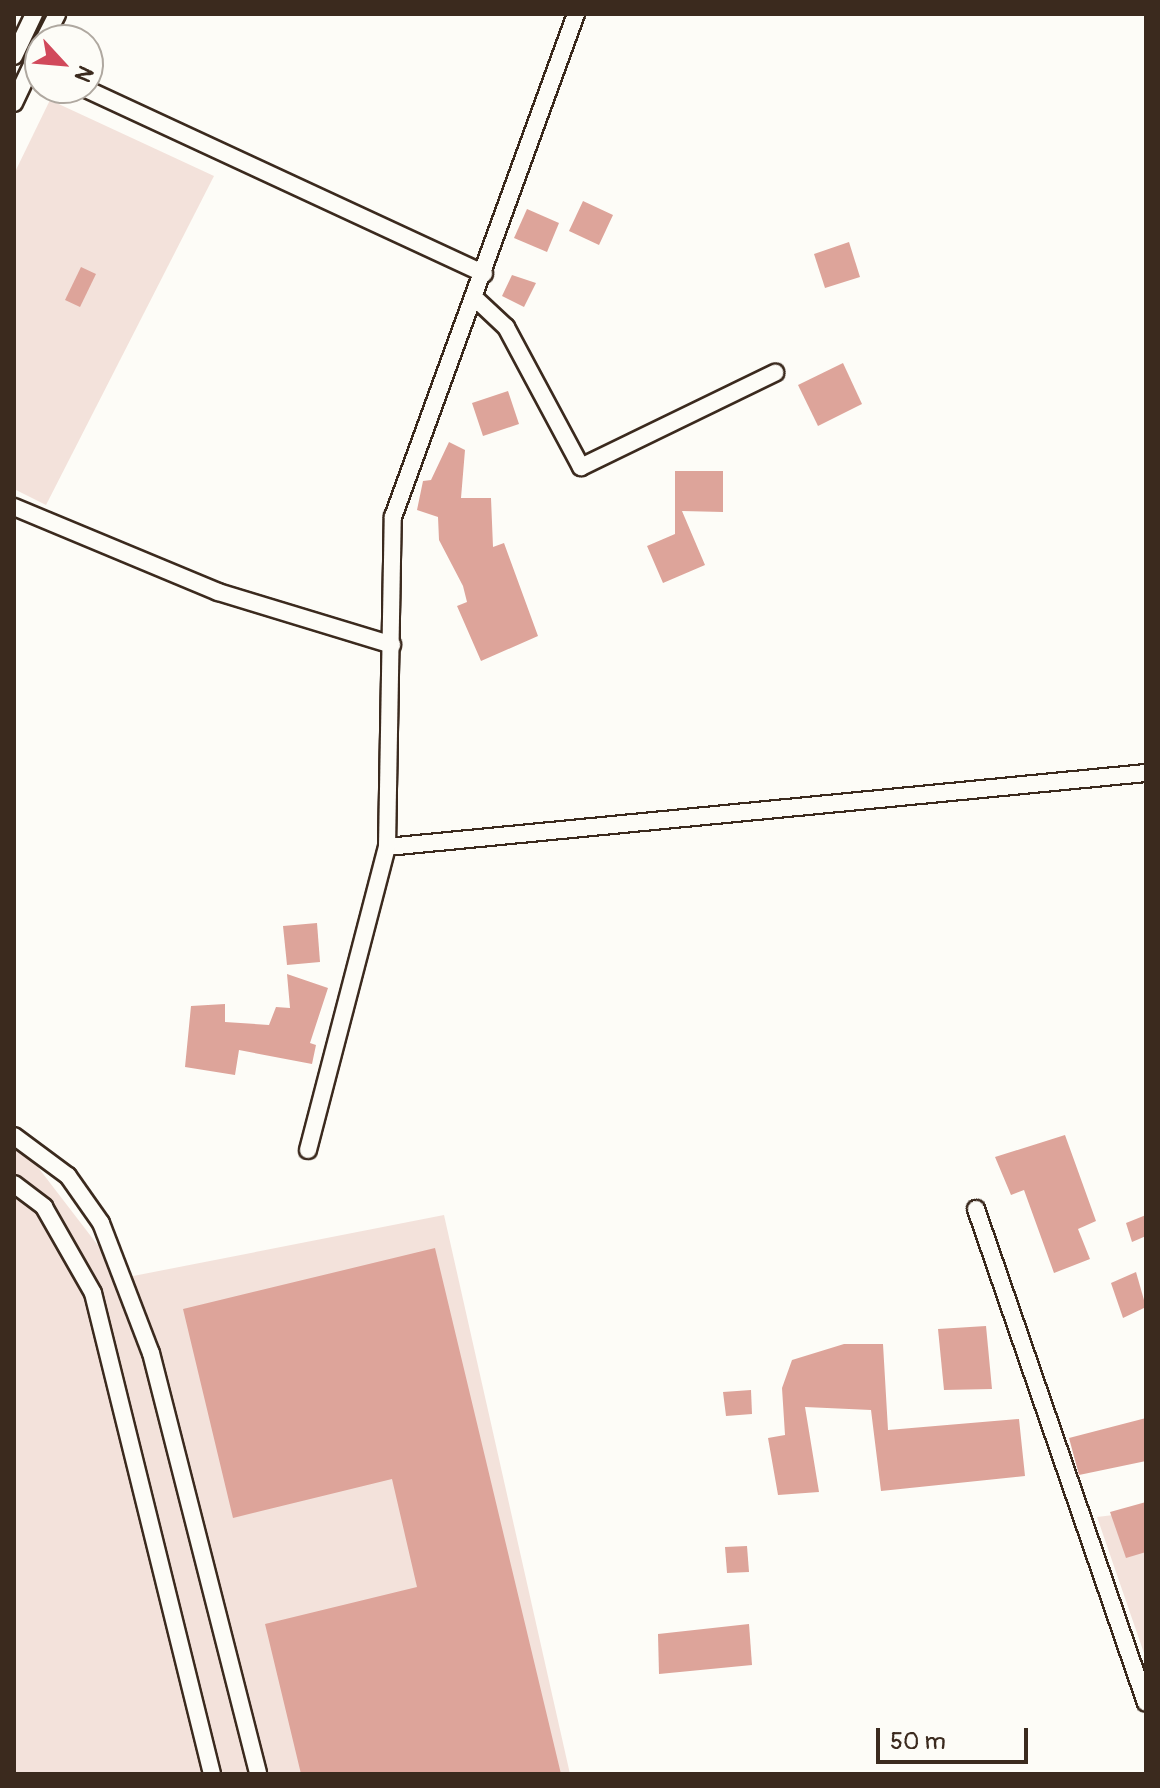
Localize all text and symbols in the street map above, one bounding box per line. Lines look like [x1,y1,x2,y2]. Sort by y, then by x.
north arrow [24,24,104,104]
text: N [68,61,100,86]
scale bar [880,1712,1032,1762]
text: 50 m [890,1727,946,1756]

